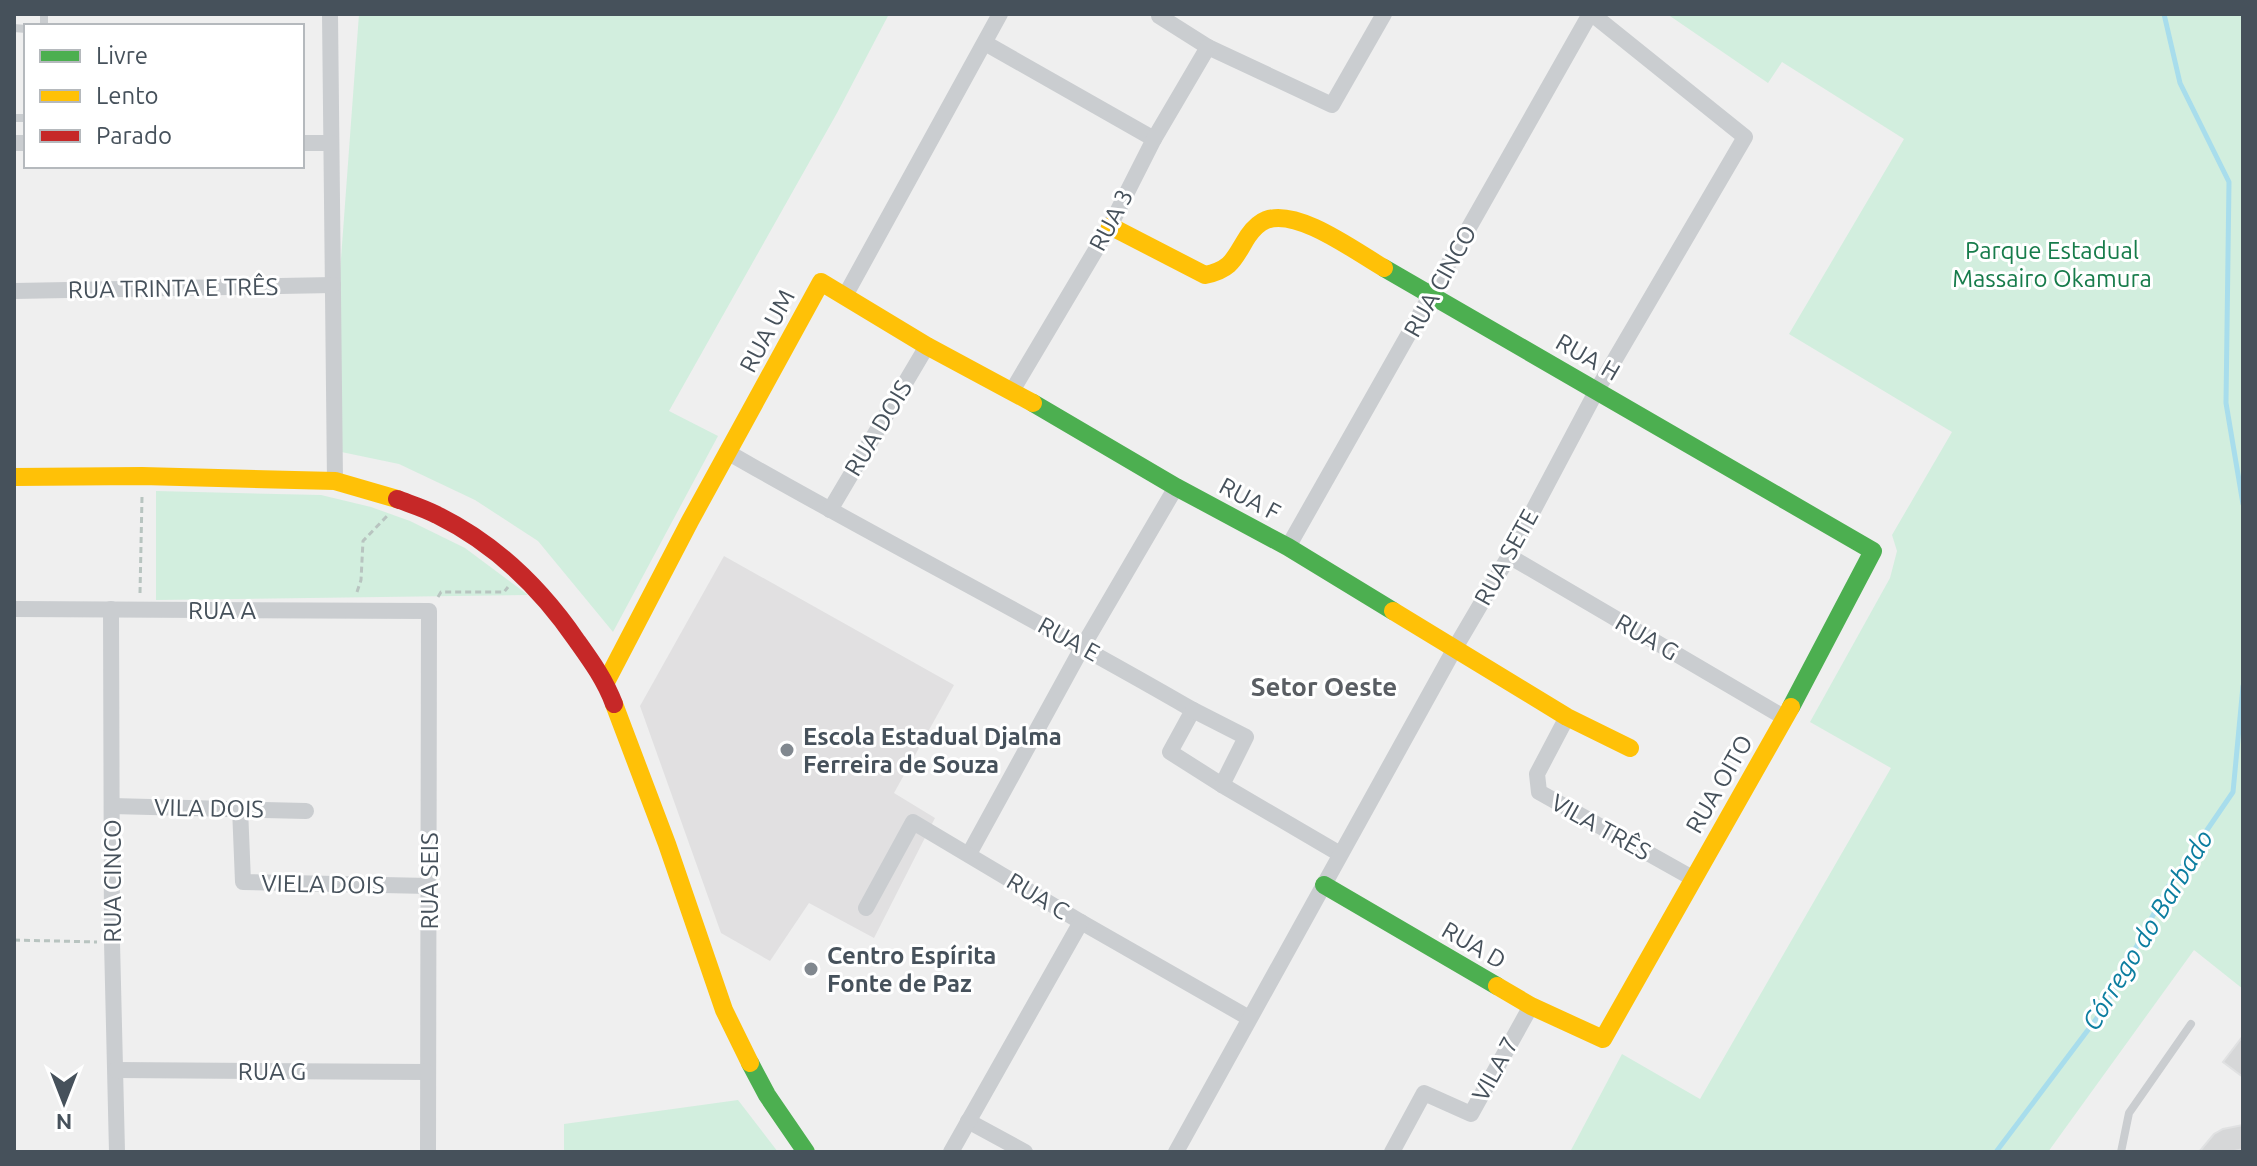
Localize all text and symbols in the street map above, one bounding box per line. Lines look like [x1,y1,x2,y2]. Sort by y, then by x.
legend [24,24,304,168]
text: Livre [96,42,148,69]
text: Lento [96,82,159,109]
text: Parado [96,122,172,149]
street label: RUA 3 [1084,185,1138,255]
street label: RUA CINCO [1398,220,1482,342]
park label: Parque Estadual Massairo Okamura [1952,237,2152,292]
street label: RUA TRINTA E TRÊS [68,272,278,303]
street label: RUA UM [734,285,800,377]
street label: RUA H [1551,328,1625,386]
street label: RUA DOIS [839,375,917,481]
street label: RUA F [1215,472,1285,526]
street label: RUA SETE [1469,504,1543,610]
street label: RUA A [188,597,256,624]
street label: RUA G [1611,608,1683,666]
street label: RUA E [1034,611,1104,667]
district label: Setor Oeste [1251,672,1397,701]
place label: Escola Estadual Djalma Ferreira de Souza [803,723,1062,778]
street label: RUA OITO [1680,730,1758,838]
marker: Escola Estadual Djalma Ferreira de Souza [778,741,796,759]
street label: VILA TRÊS [1546,788,1656,865]
street label: VILA DOIS [154,794,264,822]
street label: RUA CINCO [99,819,126,943]
water label: Córrego do Barbado [2076,825,2218,1035]
street label: RUA SEIS [416,832,443,930]
street label: RUA C [1002,867,1074,925]
street label: VIELA DOIS [261,869,385,899]
street label: RUA D [1437,916,1511,974]
place label: Centro Espírita Fonte de Paz [827,942,996,997]
marker: Centro Espírita Fonte de Paz [802,960,820,978]
street label: VILA 7 [1466,1032,1524,1106]
street label: RUA G [238,1058,306,1085]
north arrow [24,1062,104,1142]
text: N [56,1110,72,1135]

